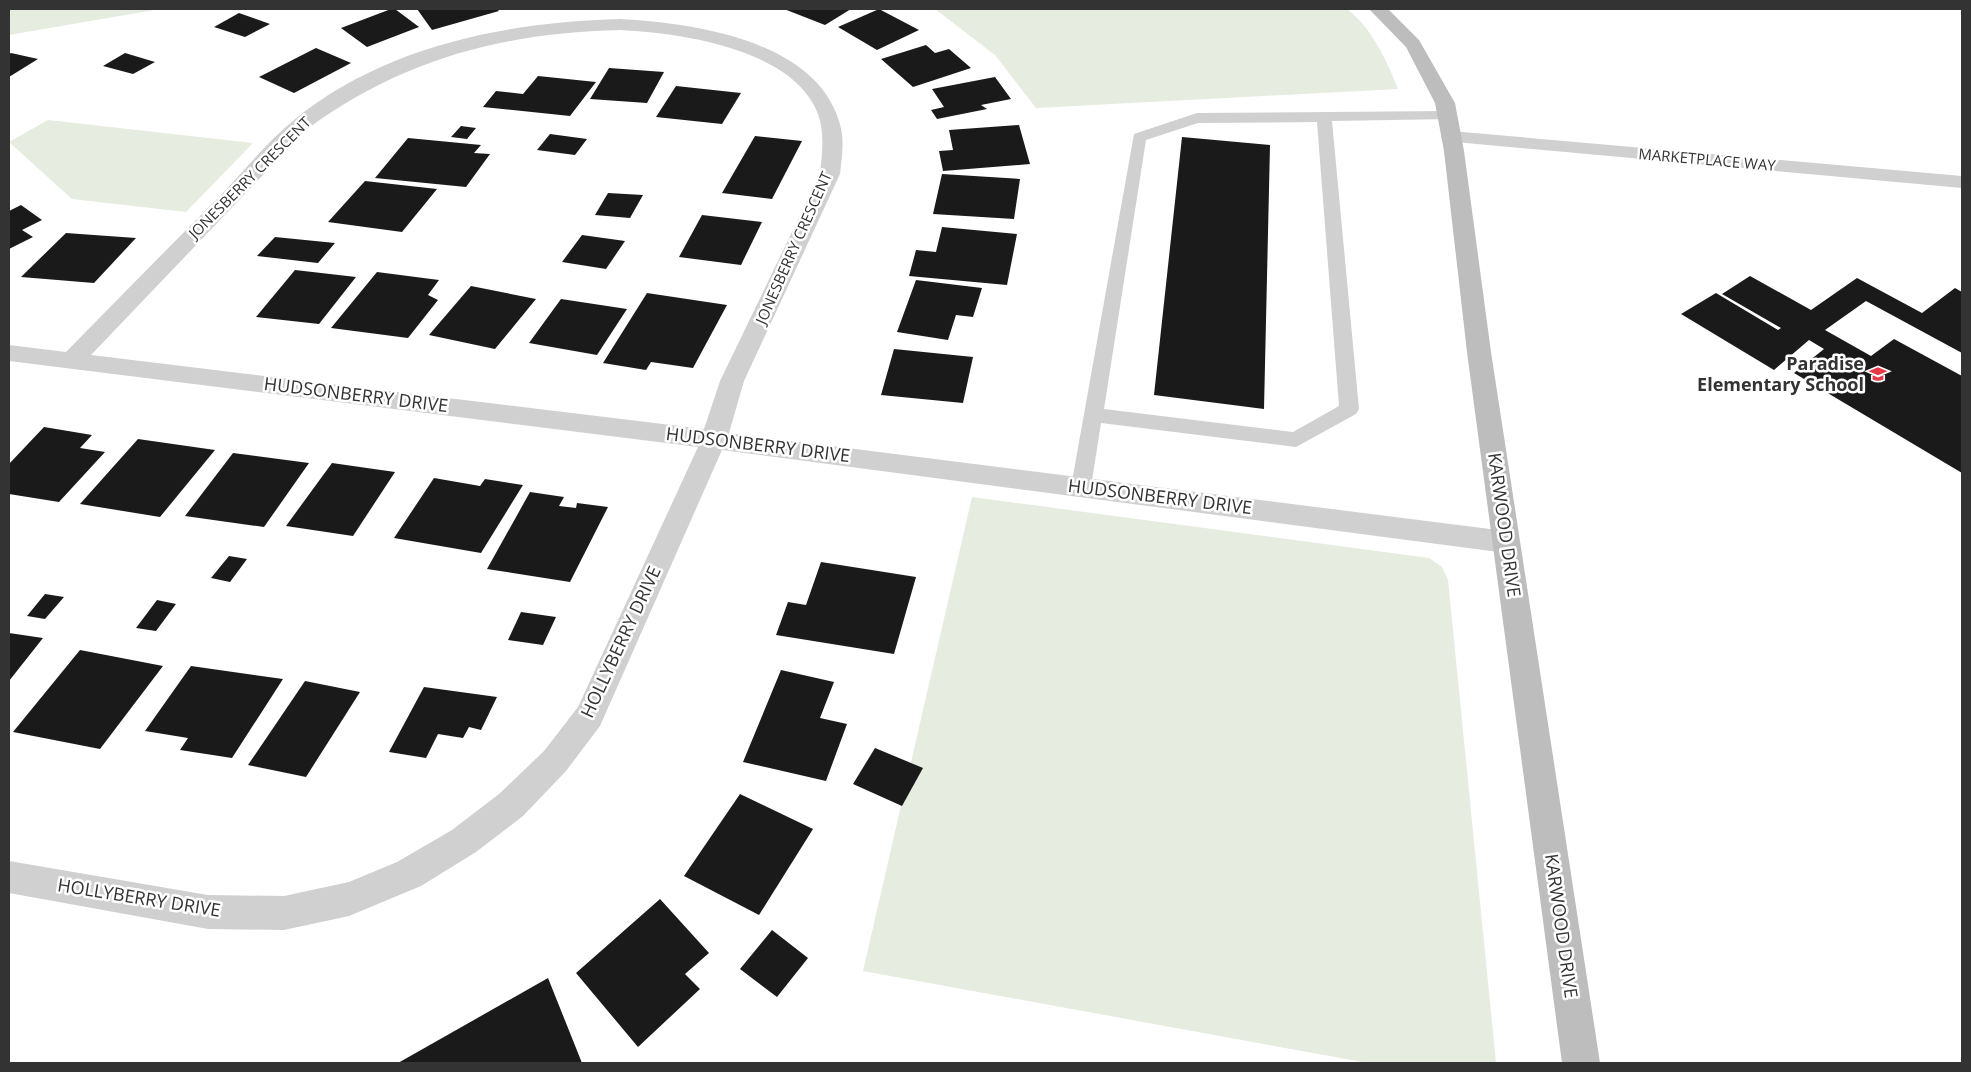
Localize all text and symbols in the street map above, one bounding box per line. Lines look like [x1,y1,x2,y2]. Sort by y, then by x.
street label: JONESBERRY CRESCENT [182,111,315,244]
street label: MARKETPLACE WAY [1638,143,1777,175]
street label: JONESBERRY CRESCENT [750,167,836,329]
place label: Paradise Elementary School [1697,351,1864,396]
school or university icon: Paradise Elementary School [1868,364,1888,384]
street label: HUDSONBERRY DRIVE [263,371,450,417]
street label: HUDSONBERRY DRIVE [665,421,852,467]
street label: KARWOOD DRIVE [1483,451,1527,599]
street label: HUDSONBERRY DRIVE [1067,473,1254,519]
street label: HOLLYBERRY DRIVE [574,562,666,721]
street label: KARWOOD DRIVE [1540,852,1584,1000]
street label: HOLLYBERRY DRIVE [56,872,222,922]

